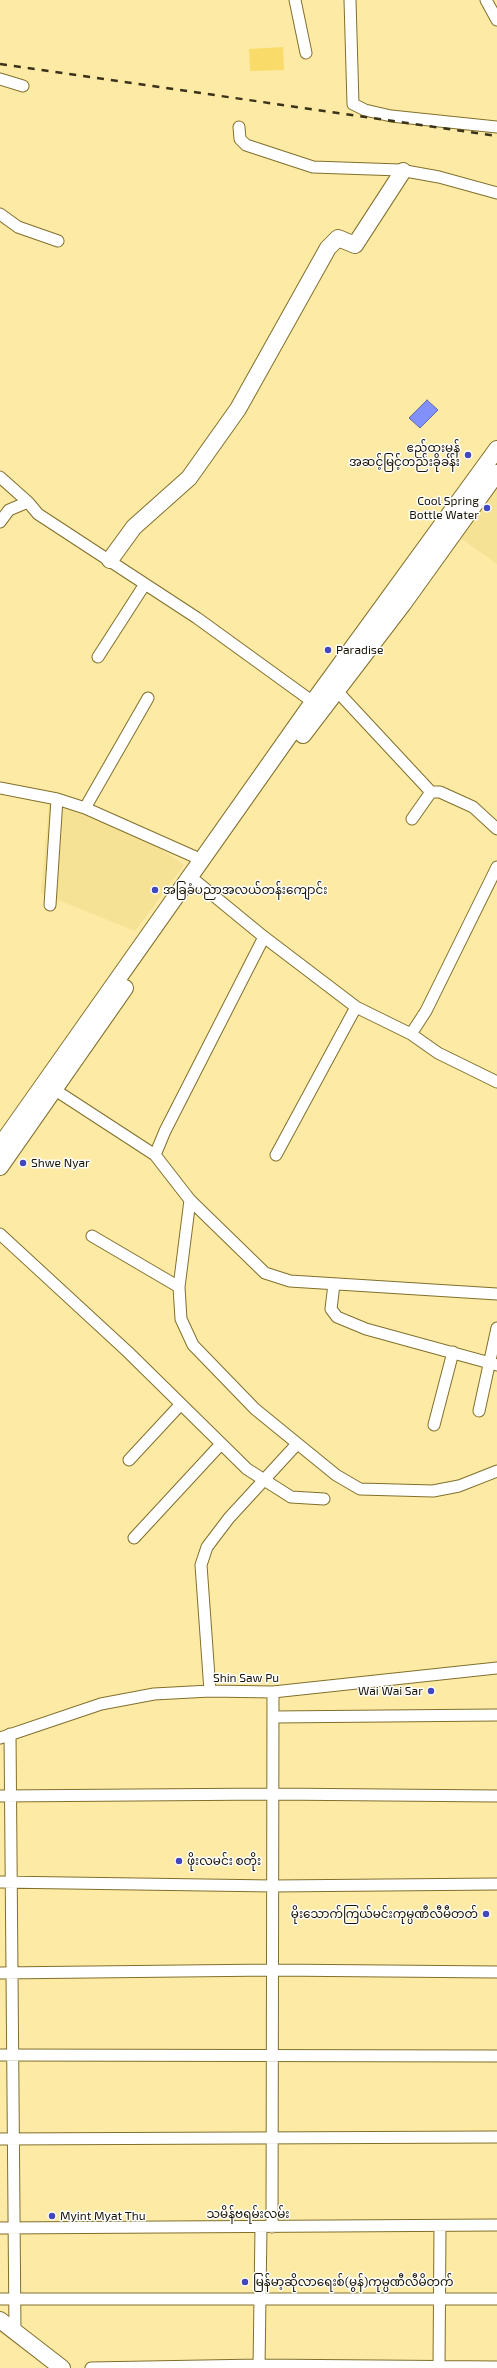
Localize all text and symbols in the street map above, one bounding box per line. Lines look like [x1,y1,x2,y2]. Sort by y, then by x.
place label: ဧည့်ထူးမွန် အဆင့်မြင့်တည်းခိုခန်း [349,441,460,469]
marker: ဧည့်ထူးမွန် အဆင့်မြင့်တည်းခိုခန်း [463,450,473,460]
place label: Cool Spring Bottle Water [409,494,479,522]
marker: Cool Spring Bottle Water [482,503,492,513]
place label: Paradise [336,643,383,657]
marker: Paradise [323,645,333,655]
place label: အခြခံပညာအလယ်တန်းကျောင်း [163,883,327,897]
marker: အခြခံပညာအလယ်တန်းကျောင်း [150,885,160,895]
place label: Shwe Nyar [31,1156,90,1170]
marker: Shwe Nyar [18,1158,28,1168]
street label: Shin Saw Pu [213,1671,279,1685]
place label: Wai Wai Sar [358,1684,423,1698]
marker: Wai Wai Sar [426,1686,436,1696]
place label: ဖိုးလမင်း စတိုး [187,1854,261,1868]
marker: ဖိုးလမင်း စတိုး [174,1856,184,1866]
place label: မိုးသောက်ကြယ်မင်းကုမ္ပဏီလီမီတတ် [291,1907,478,1921]
marker: မိုးသောက်ကြယ်မင်းကုမ္ပဏီလီမီတတ် [481,1909,491,1919]
street label: သမိန်ဗရမ်းလမ်း [207,2207,289,2221]
place label: Myint Myat Thu [60,2209,145,2223]
marker: Myint Myat Thu [47,2211,57,2221]
place label: မြန်မာ့ဆိုလာရေးစ်(မွန်)ကုမ္ပဏီလီမိတက် [253,2275,454,2289]
marker: မြန်မာ့ဆိုလာရေးစ်(မွန်)ကုမ္ပဏီလီမိတက် [240,2277,250,2287]

